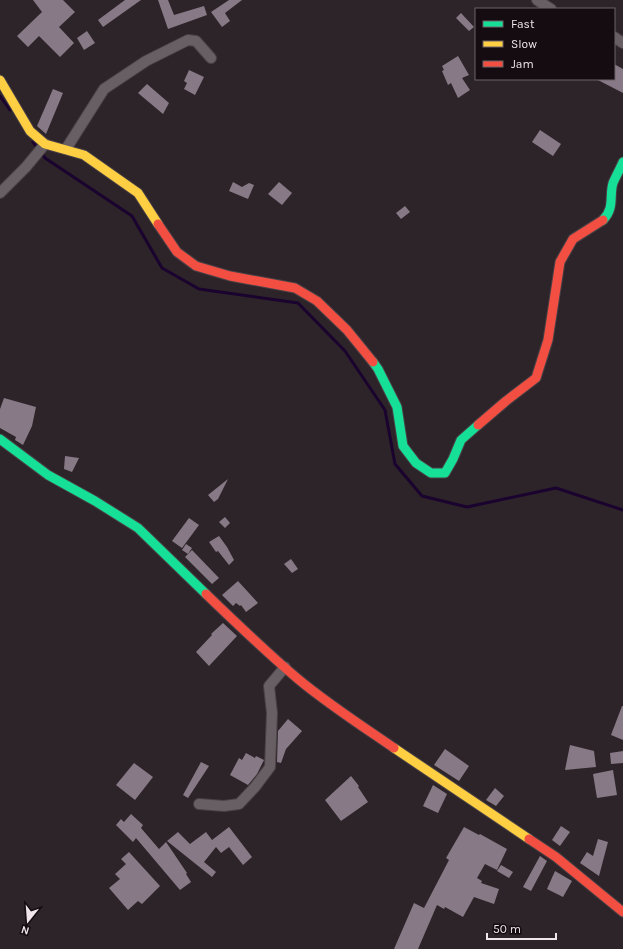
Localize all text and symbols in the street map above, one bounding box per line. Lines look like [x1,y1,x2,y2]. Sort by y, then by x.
legend [475,8,615,80]
text: Fast [511,17,535,31]
text: Slow [511,37,537,51]
text: Jam [511,57,534,71]
north arrow [8,901,48,941]
scale bar [487,915,556,941]
text: 50 m [493,922,521,936]
text: N [20,923,31,937]

